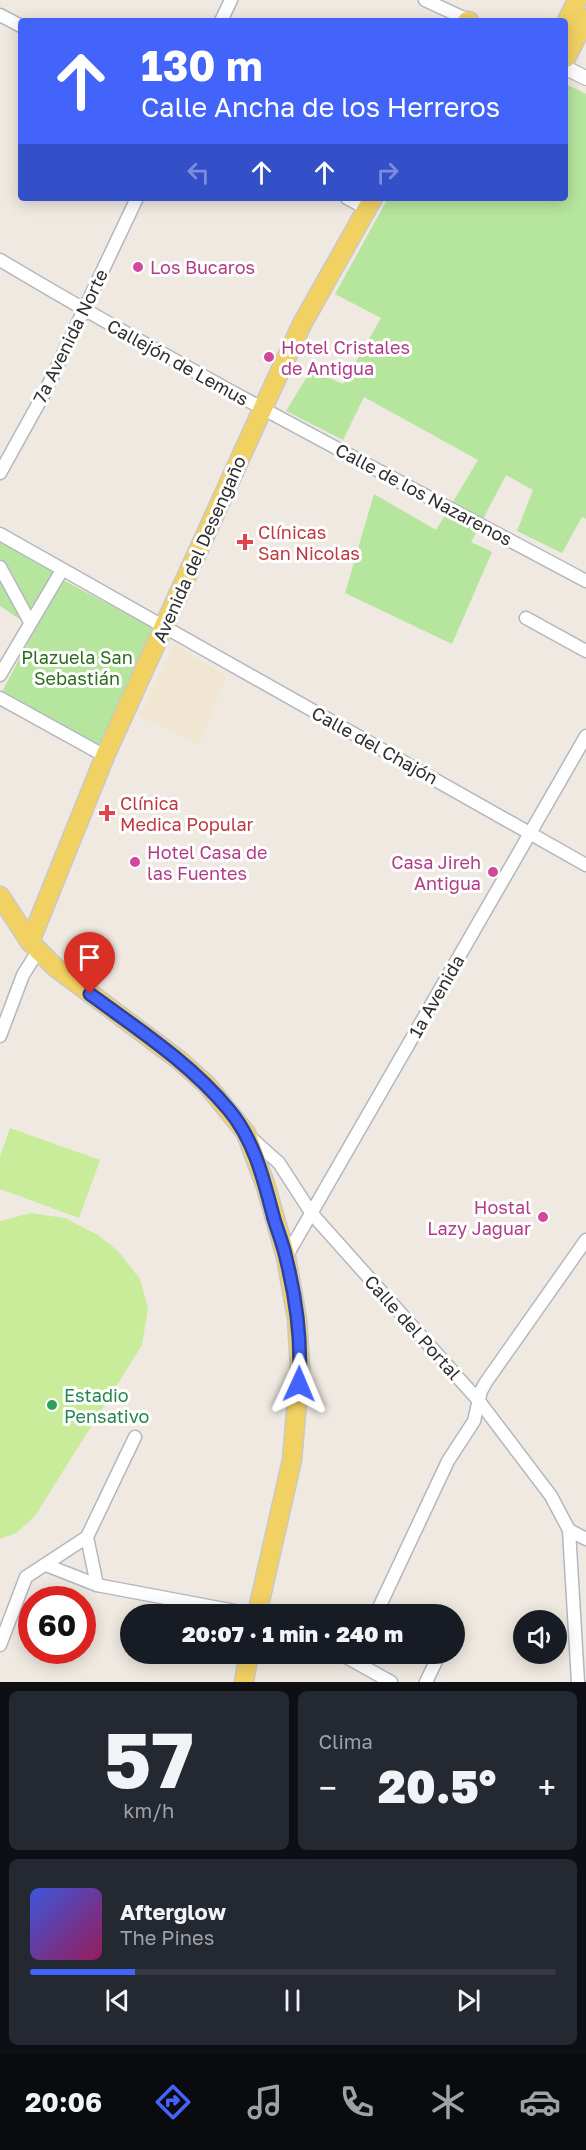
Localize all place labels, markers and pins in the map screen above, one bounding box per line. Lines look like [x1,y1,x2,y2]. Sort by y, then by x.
place label: Los Bucaros [150,256,255,278]
marker: Los Bucaros [131,260,145,274]
place label: Hotel Cristales de Antigua [281,336,410,379]
marker: Hotel Cristales de Antigua [262,350,276,364]
place label: Clínicas San Nicolas [258,521,360,564]
marker: Clínicas San Nicolas [236,533,254,551]
place label: Clínica Medica Popular [120,792,254,835]
marker: Clínica Medica Popular [98,804,116,822]
place label: Hotel Casa de las Fuentes [147,841,268,884]
place label: Casa Jireh Antigua [391,851,481,894]
marker: Hotel Casa de las Fuentes [128,855,142,869]
marker: Casa Jireh Antigua [486,865,500,879]
pin [64,932,115,994]
place label: Hostal Lazy Jaguar [427,1196,531,1239]
marker: Hostal Lazy Jaguar [536,1210,550,1224]
place label: Estadio Pensativo [64,1384,149,1427]
marker: Estadio Pensativo [45,1398,59,1412]

